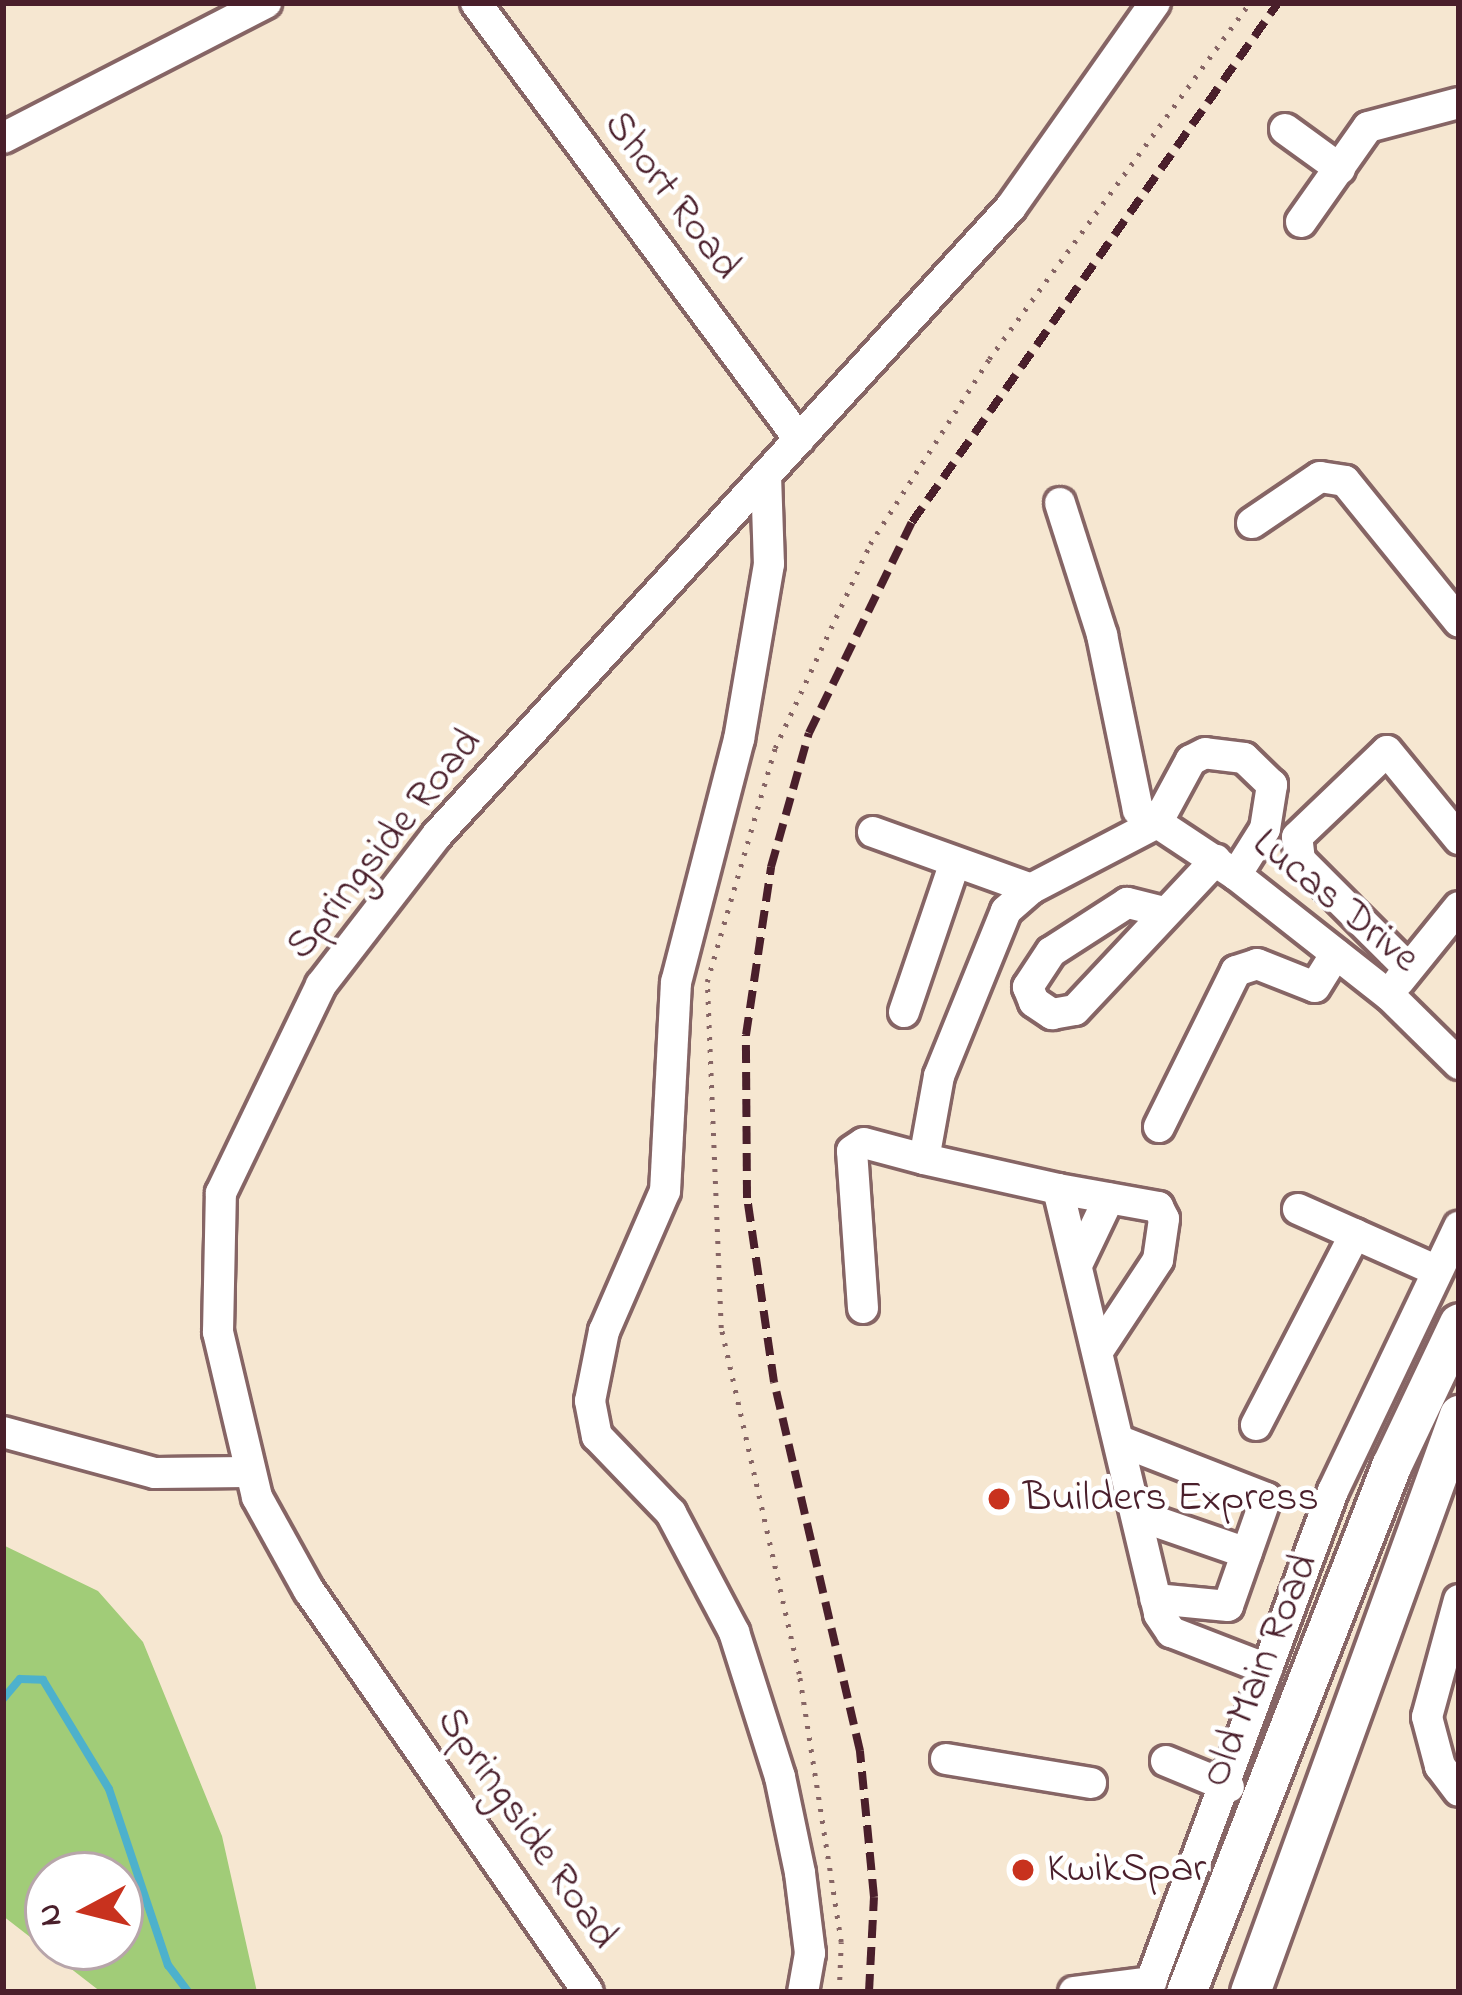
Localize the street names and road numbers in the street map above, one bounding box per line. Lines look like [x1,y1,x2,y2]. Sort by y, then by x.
street label: Short Road [591,102,751,290]
street label: Springside Road [276,719,494,971]
street label: Lucas Drive [1241,819,1429,985]
street label: Old Main Road [1191,1547,1331,1795]
street label: Springside Road [424,1699,628,1959]

